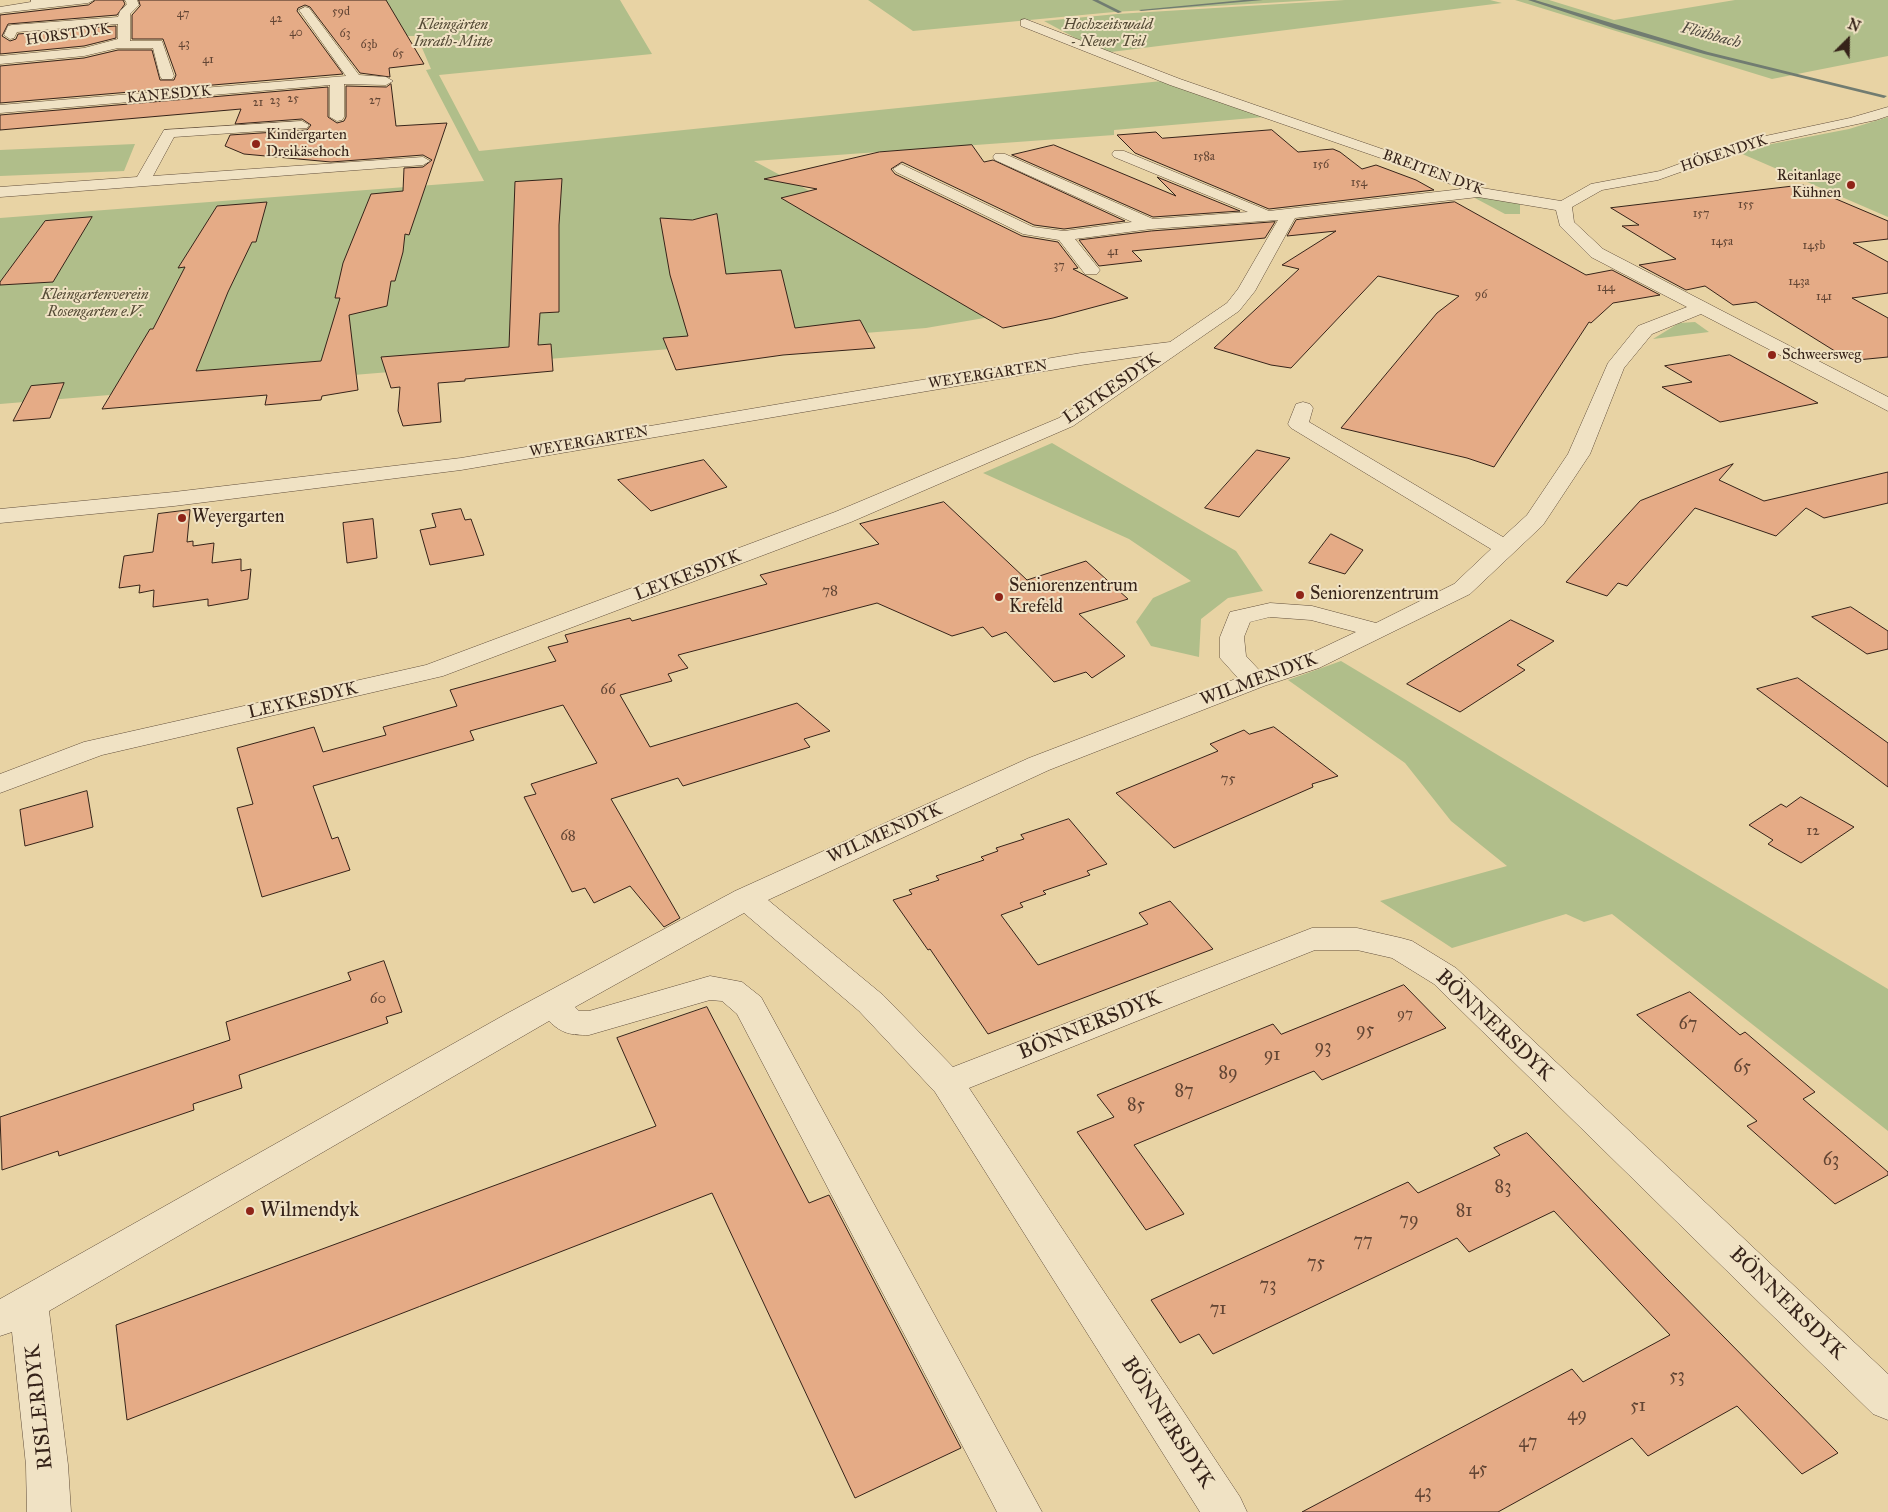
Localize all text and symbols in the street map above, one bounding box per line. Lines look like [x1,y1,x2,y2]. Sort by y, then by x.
house number: 59d [332,5,350,19]
house number: 47 [177,7,189,21]
house number: 42 [270,12,282,26]
north arrow [1823,15,1873,65]
park label: Kleingärten Inrath-Mitte [414,16,492,51]
park label: Hochzeitswald - Neuer Teil [1063,16,1153,51]
text: N [1845,16,1863,36]
water label: Flöthbach [1679,19,1743,53]
street label: HORSTDYK [24,20,112,50]
house number: 40 [289,26,303,40]
house number: 63 [340,27,350,41]
house number: 43 [178,37,190,51]
house number: 63b [361,38,377,52]
house number: 65 [392,47,404,61]
house number: 41 [202,53,214,67]
street label: KANESDYK [126,82,212,108]
house number: 25 [287,92,299,106]
house number: 23 [270,94,280,108]
house number: 27 [369,94,381,108]
house number: 21 [253,96,263,110]
place label: Kindergarten Dreikäsehoch [266,126,349,161]
street label: HÖKENDYK [1678,132,1770,176]
marker: Kindergarten Dreikäsehoch [250,138,262,150]
street label: BREITEN DYK [1380,146,1486,200]
house number: 158a [1193,150,1215,164]
house number: 156 [1313,158,1329,172]
place label: Reitanlage Kühnen [1777,167,1841,202]
house number: 154 [1351,176,1367,190]
marker: Reitanlage Kühnen [1845,179,1857,191]
house number: 155 [1738,198,1754,212]
house number: 157 [1693,207,1709,221]
house number: 145a [1711,235,1733,249]
house number: 145b [1803,239,1825,253]
house number: 41 [1107,245,1119,259]
house number: 37 [1053,259,1065,273]
house number: 143a [1788,275,1810,289]
house number: 144 [1597,281,1615,295]
park label: Kleingartenverein Rosengarten e.V. [41,286,149,321]
house number: 96 [1475,288,1487,302]
house number: 141 [1816,290,1832,304]
place label: Schweersweg [1782,346,1861,364]
street label: LEYKESDYK [1060,349,1164,429]
marker: Schweersweg [1766,349,1778,361]
street label: WEYERGARTEN [927,357,1049,393]
street label: WEYERGARTEN [528,423,650,461]
place label: Weyergarten [192,507,285,529]
marker: Weyergarten [176,512,188,524]
street label: LEYKESDYK [632,546,744,606]
place label: Seniorenzentrum Krefeld [1009,576,1138,618]
house number: 78 [822,582,838,600]
place label: Seniorenzentrum [1310,584,1439,606]
marker: Seniorenzentrum [1294,589,1306,601]
marker: Seniorenzentrum Krefeld [993,591,1005,603]
street label: WILMENDYK [1197,649,1321,711]
street label: LEYKESDYK [246,678,360,724]
house number: 66 [600,681,616,699]
house number: 75 [1221,770,1235,788]
street label: WILMENDYK [824,799,946,869]
house number: 12 [1806,822,1820,840]
house number: 68 [560,827,576,845]
street label: BÖNNERSDYK [1430,965,1558,1087]
street label: BÖNNERSDYK [1015,986,1165,1066]
house number: 60 [370,990,386,1008]
house number: 97 [1397,1005,1413,1023]
house number: 67 [1679,1014,1697,1036]
house number: 95 [1356,1020,1374,1042]
house number: 93 [1315,1037,1331,1059]
house number: 91 [1264,1045,1280,1067]
house number: 65 [1733,1057,1751,1079]
house number: 89 [1218,1063,1238,1085]
house number: 87 [1174,1081,1194,1103]
house number: 85 [1127,1095,1145,1117]
house number: 63 [1823,1150,1839,1172]
house number: 83 [1495,1177,1511,1199]
place label: Wilmendyk [260,1198,359,1224]
house number: 81 [1456,1201,1472,1223]
marker: Wilmendyk [244,1205,256,1217]
house number: 79 [1399,1210,1419,1232]
house number: 77 [1353,1231,1373,1253]
street label: BÖNNERSDYK [1724,1242,1850,1366]
house number: 75 [1307,1253,1325,1275]
house number: 73 [1260,1275,1276,1297]
house number: 71 [1210,1299,1226,1321]
street label: RISLERDYK [21,1343,59,1471]
street label: BÖNNERSDYK [1115,1353,1219,1493]
house number: 53 [1669,1366,1685,1388]
house number: 51 [1630,1396,1646,1418]
house number: 49 [1567,1405,1587,1427]
house number: 47 [1519,1432,1537,1454]
house number: 45 [1469,1459,1487,1481]
house number: 43 [1414,1482,1432,1504]

